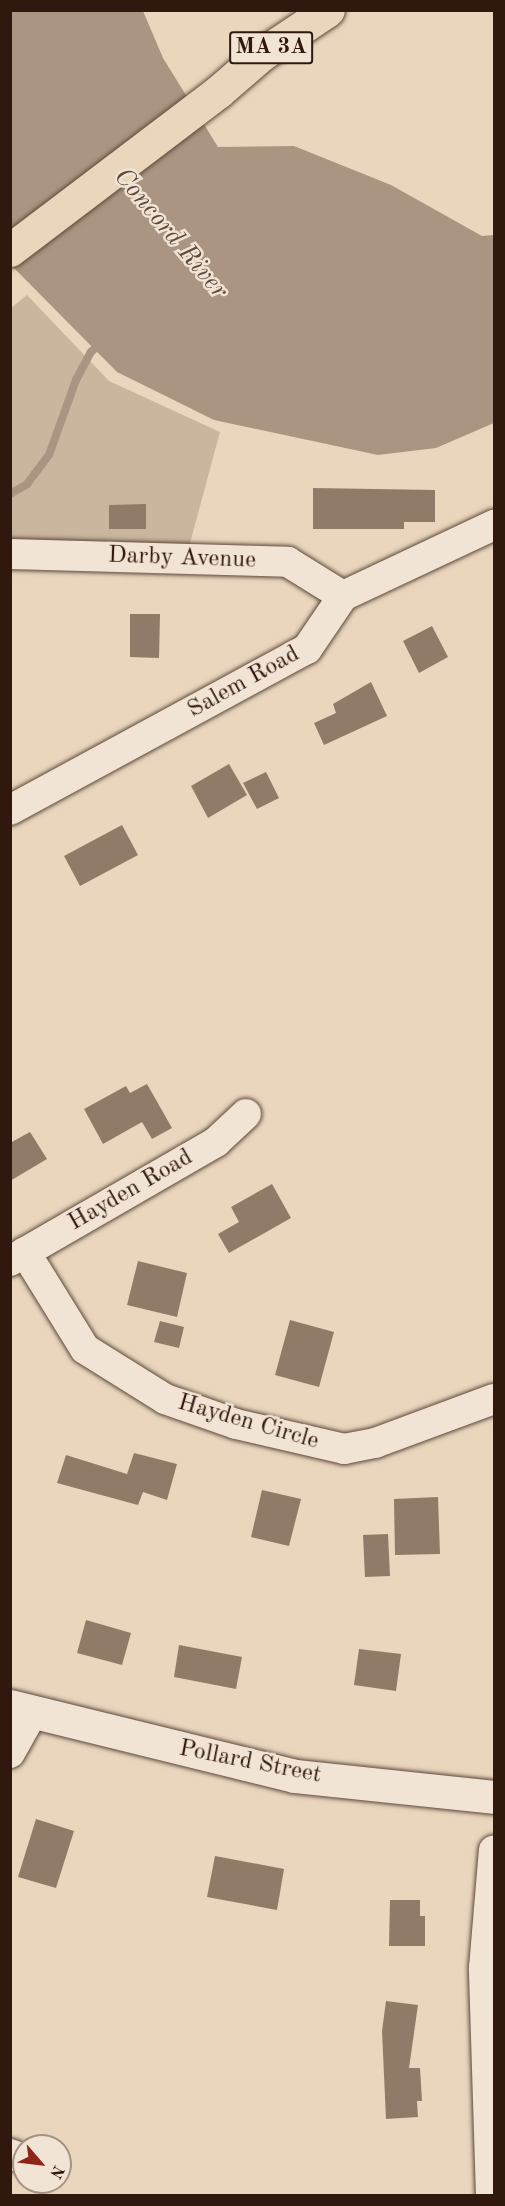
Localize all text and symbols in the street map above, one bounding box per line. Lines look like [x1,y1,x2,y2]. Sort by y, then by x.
road number: MA 3A [229,29,313,67]
water label: Concord River [106,162,234,306]
street label: Darby Avenue [107,542,257,576]
street label: Salem Road [183,640,305,726]
street label: Hayden Road [64,1144,198,1238]
street label: Hayden Circle [174,1389,322,1457]
street label: Pollard Street [176,1735,324,1791]
north arrow [12,2134,72,2194]
text: N [46,2162,66,2181]

